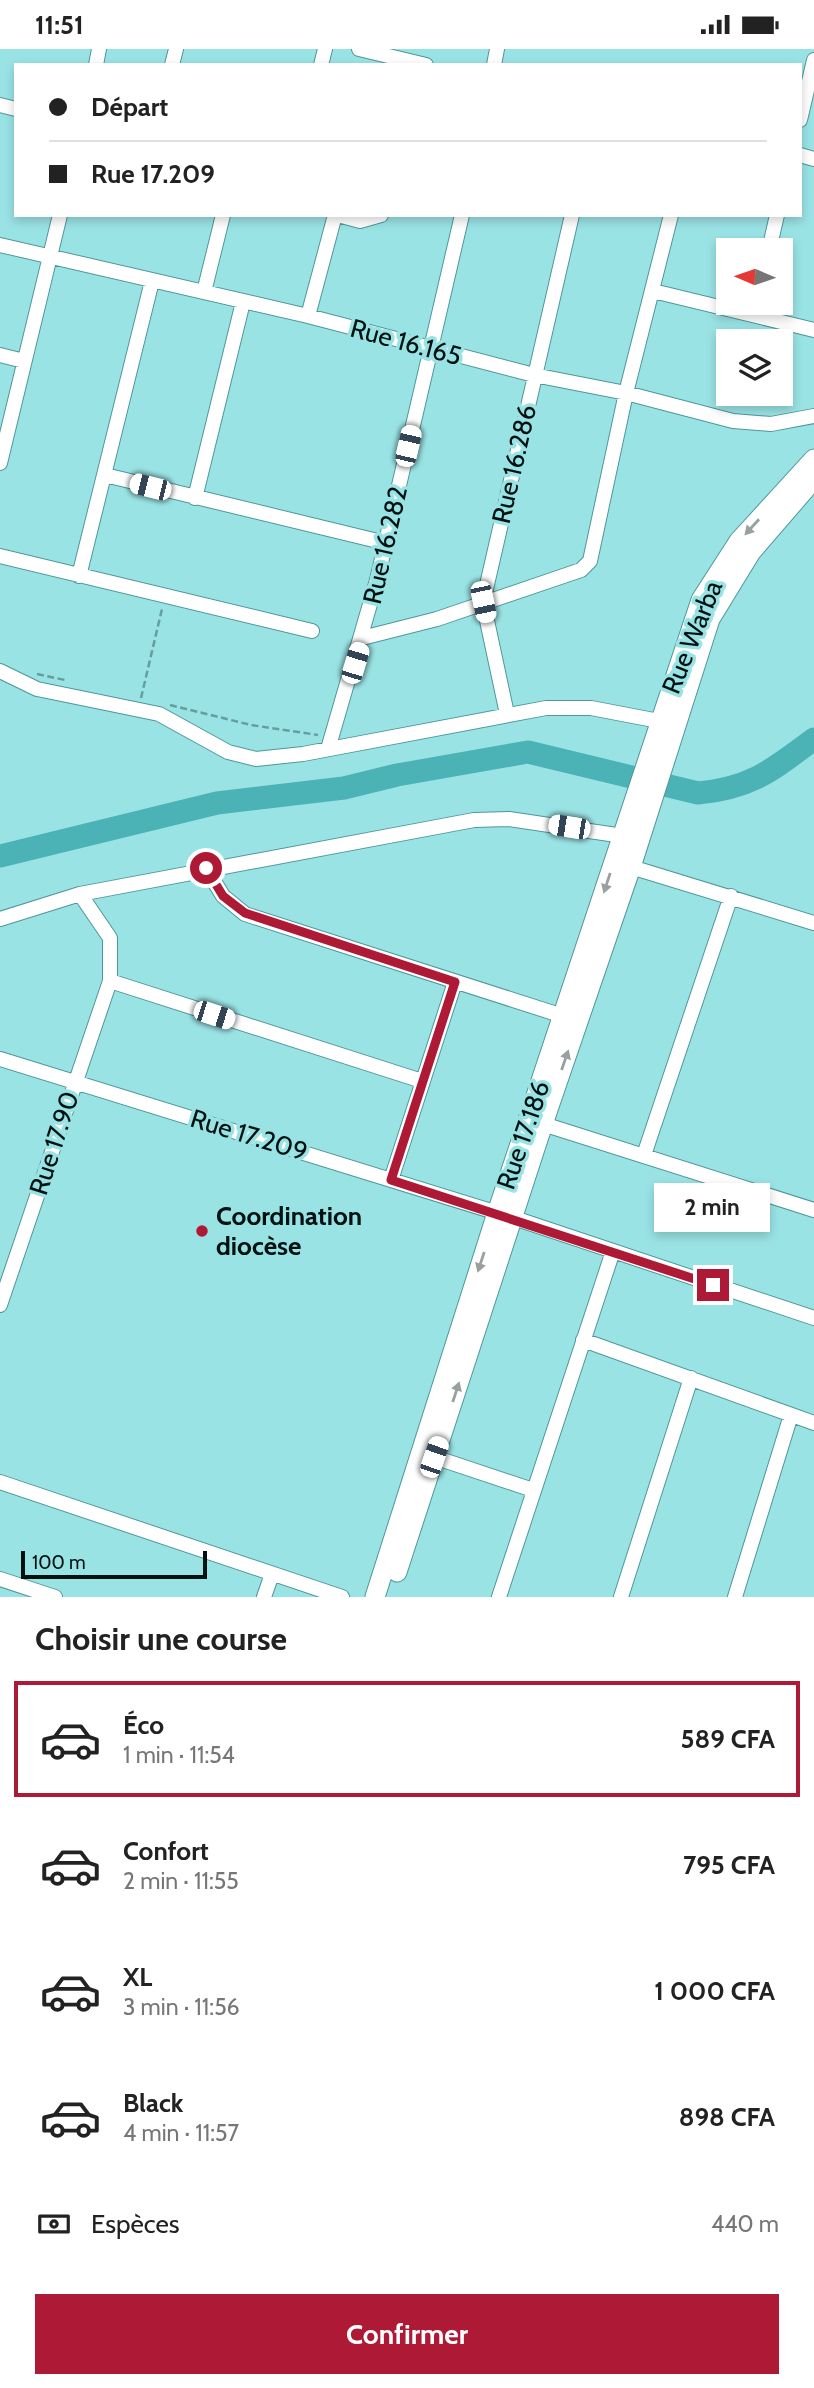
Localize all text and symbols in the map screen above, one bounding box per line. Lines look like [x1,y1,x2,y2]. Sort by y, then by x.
text: 11:51 [35,9,84,41]
text: Départ [91,91,168,123]
text: Rue 17.209 [91,158,215,190]
north arrow [716,238,793,315]
map controls [716,238,793,406]
street label: Rue 16.165 [347,312,465,372]
button: layers [716,329,793,406]
street label: Rue 16.286 [485,401,543,527]
car [394,423,423,469]
car [128,472,173,502]
street label: Rue 16.282 [356,483,414,607]
one-way arrow [744,518,760,535]
street label: Rue Warba [655,575,729,698]
car [469,579,498,625]
car [339,640,372,686]
car [547,813,592,841]
route start [190,852,222,884]
one-way arrow [602,873,612,894]
car [191,999,238,1031]
one-way arrow [560,1049,571,1070]
street label: Rue 17.186 [490,1076,556,1194]
street label: Rue 17.90 [22,1087,86,1199]
street label: Rue 17.209 [187,1102,311,1168]
callout: 2 min [655,1183,771,1233]
text: 2 min [684,1193,740,1221]
place label: Coordination diocèse [216,1200,362,1262]
marker: Coordination diocèse [194,1223,210,1239]
one-way arrow [476,1251,486,1272]
route end [697,1269,729,1301]
one-way arrow [451,1382,462,1403]
car [418,1434,451,1480]
scale bar [21,1548,206,1580]
text: 100 m [32,1551,86,1574]
text: Choisir une course [35,1619,287,1658]
icon: car [39,1708,102,1771]
text: Éco [123,1709,164,1741]
text: 589 CFA [681,1723,775,1755]
text: 1 min · 11:54 [123,1741,235,1769]
icon: car [39,1834,102,1897]
text: Confort [123,1835,209,1867]
text: 795 CFA [683,1849,775,1881]
text: 2 min · 11:55 [123,1867,239,1895]
icon: car [39,1960,102,2023]
text: XL [123,1961,152,1993]
text: 1 000 CFA [654,1975,775,2007]
text: 3 min · 11:56 [123,1993,240,2021]
icon: car [39,2086,102,2149]
text: Black [123,2087,183,2119]
text: 898 CFA [679,2101,775,2133]
text: 4 min · 11:57 [123,2119,239,2147]
icon: cash [35,2205,73,2243]
text: Espèces [91,2208,180,2240]
text: 440 m [711,2210,779,2238]
button: Confirmer [35,2294,779,2374]

